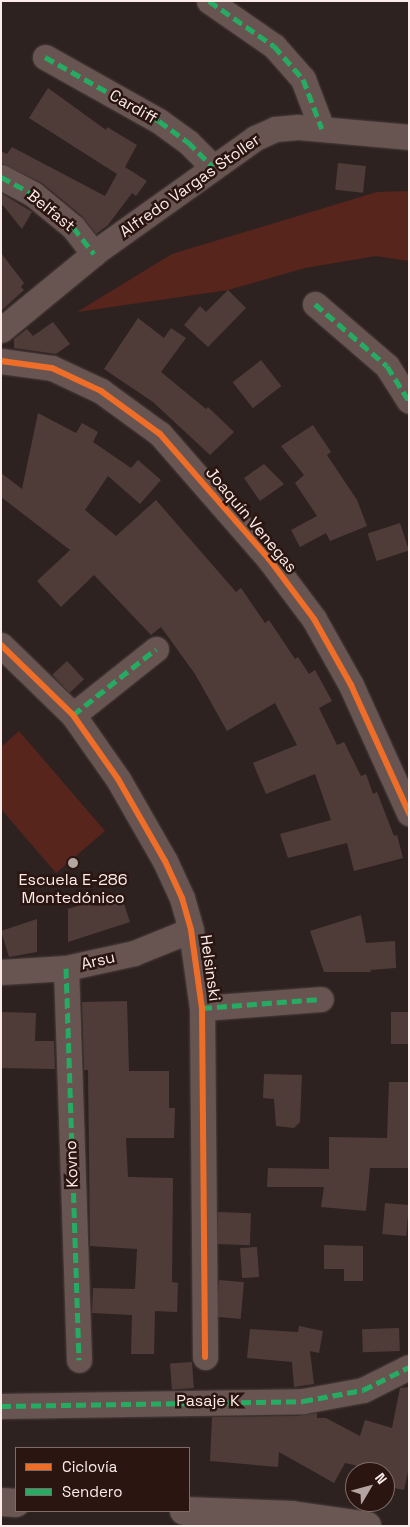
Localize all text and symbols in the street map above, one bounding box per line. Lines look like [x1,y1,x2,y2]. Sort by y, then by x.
street label: Cardiff [106,86,160,128]
street label: Alfredo Vargas Stoller [116,130,264,242]
street label: Belfast [23,186,79,236]
street label: Joaquín Venegas [201,463,301,577]
marker: Escuela E-286 Montedónico [67,857,79,869]
place label: Escuela E-286 Montedónico [18,870,128,908]
street label: Helsinski [196,933,224,1003]
street label: Arsu [79,948,117,974]
street label: Kovno [62,1140,82,1188]
street label: Pasaje K [176,1391,240,1411]
legend [15,1447,190,1512]
text: Ciclovía [62,1457,117,1476]
north arrow [345,1462,395,1512]
text: N [371,1469,391,1488]
text: Sendero [62,1482,122,1501]

